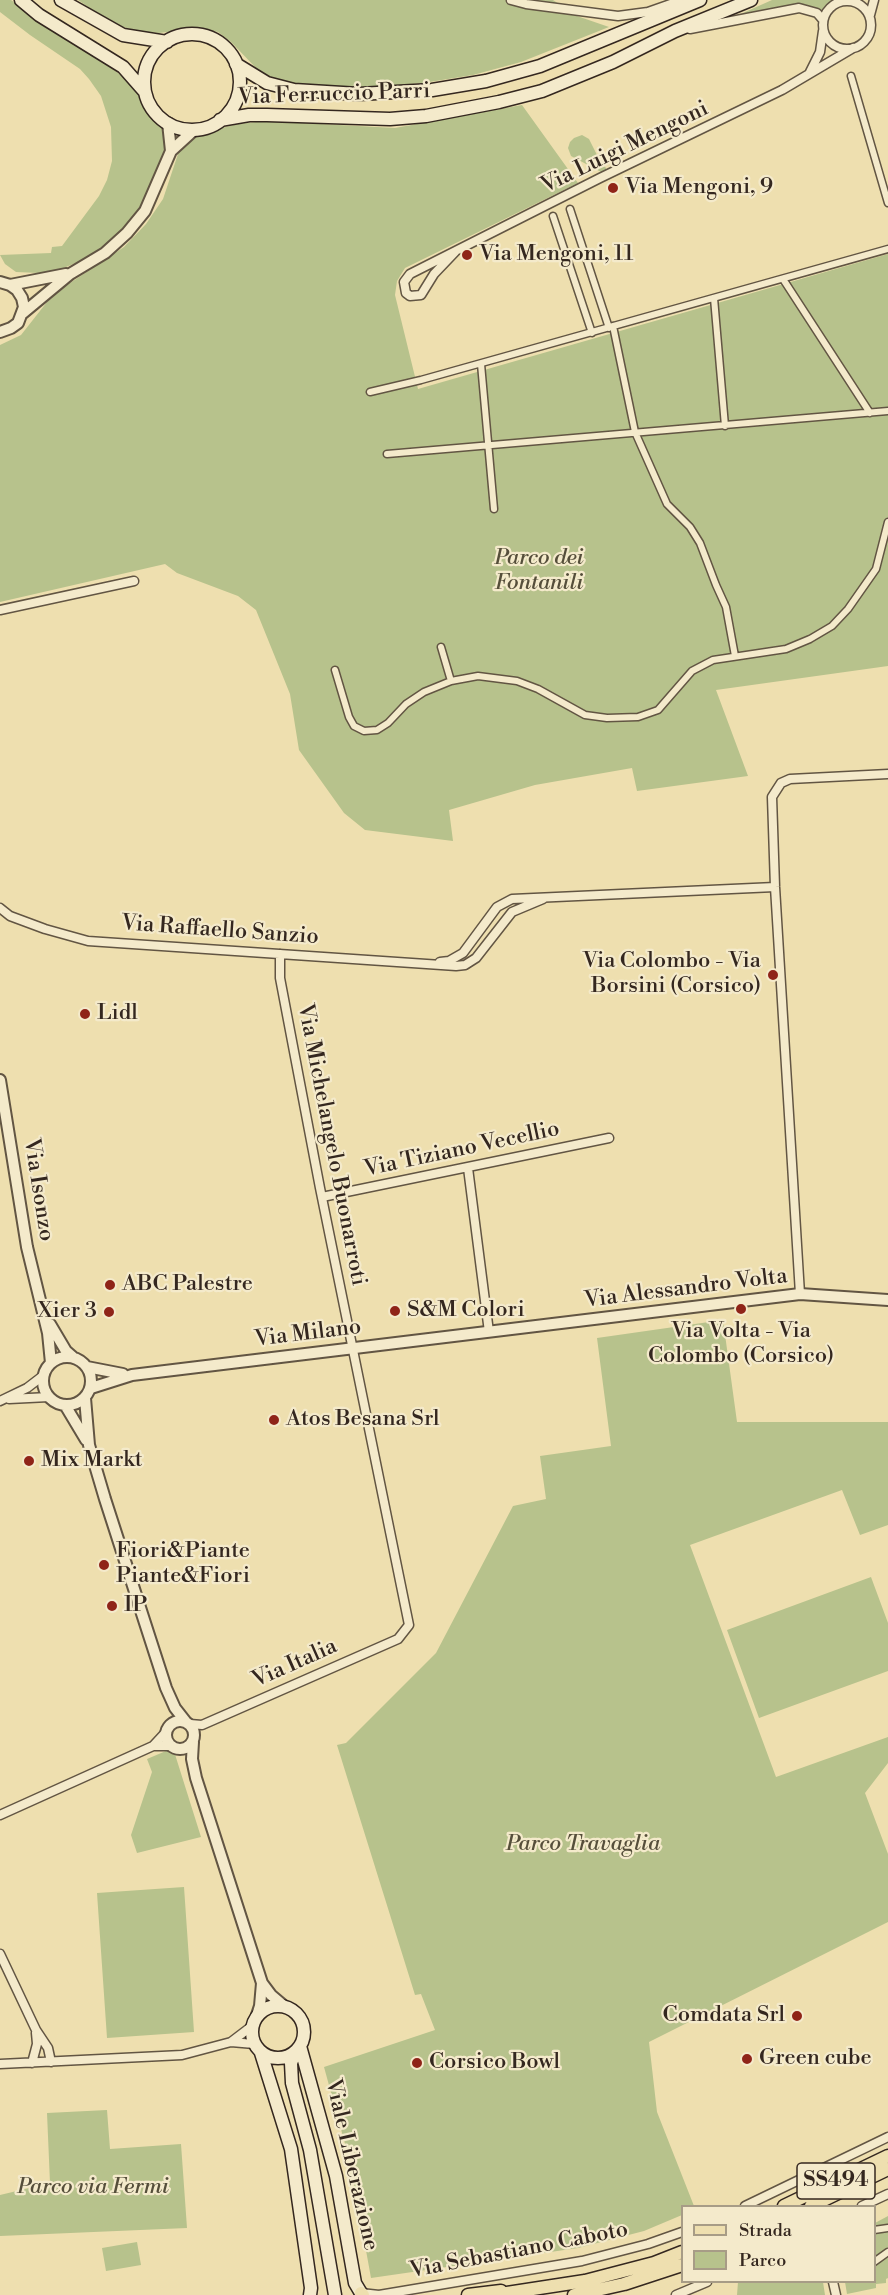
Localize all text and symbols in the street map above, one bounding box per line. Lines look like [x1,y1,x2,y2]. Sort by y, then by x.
street label: Via Ferruccio Parri [237,78,431,112]
street label: Via Luigi Mengoni [537,96,713,200]
place label: Via Mengoni, 9 [625,175,773,201]
marker: Via Mengoni, 9 [606,181,620,195]
place label: Via Mengoni, 11 [479,242,634,268]
marker: Via Mengoni, 11 [460,248,474,262]
park label: Parco dei Fontanili [494,546,584,598]
street label: Via Raffaello Sanzio [120,911,320,951]
place label: Via Colombo - Via Borsini (Corsico) [582,949,761,1000]
marker: Via Colombo - Via Borsini (Corsico) [766,968,780,982]
place label: Lidl [97,1001,138,1027]
street label: Via Michelangelo Buonarroti [291,1002,371,1288]
marker: Lidl [78,1007,92,1021]
street label: Via Tiziano Vecellio [362,1116,562,1184]
street label: Via Isonzo [17,1137,59,1243]
street label: Via Alessandro Volta [583,1263,789,1315]
place label: ABC Palestre [122,1272,253,1298]
marker: ABC Palestre [103,1278,117,1292]
place label: S&M Colori [407,1298,525,1324]
place label: Xier 3 [38,1299,97,1325]
marker: Via Volta - Via Colombo (Corsico) [734,1302,748,1316]
marker: S&M Colori [388,1304,402,1318]
marker: Xier 3 [102,1305,116,1319]
street label: Via Milano [253,1314,363,1354]
place label: Via Volta - Via Colombo (Corsico) [648,1319,834,1370]
place label: Atos Besana Srl [286,1407,440,1433]
marker: Atos Besana Srl [267,1413,281,1427]
place label: Mix Markt [41,1448,142,1474]
marker: Mix Markt [22,1454,36,1468]
place label: Fiori&Piante Piante&Fiori [116,1539,250,1591]
marker: Fiori&Piante Piante&Fiori [97,1558,111,1572]
place label: IP [124,1593,147,1619]
marker: IP [105,1599,119,1613]
street label: Via Italia [249,1634,341,1694]
park label: Parco Travaglia [506,1832,660,1858]
place label: Comdata Srl [663,2003,785,2029]
marker: Comdata Srl [790,2009,804,2023]
place label: Green cube [759,2046,872,2072]
place label: Corsico Bowl [429,2050,560,2076]
marker: Green cube [740,2052,754,2066]
marker: Corsico Bowl [410,2056,424,2070]
street label: Viale Liberazione [318,2077,384,2253]
road number: SS494 [797,2163,875,2199]
park label: Parco via Fermi [17,2175,169,2201]
legend [681,2205,876,2283]
street label: Via Sebastiano Caboto [408,2217,630,2285]
text: Strada [739,2219,792,2242]
text: Parco [739,2249,786,2272]

